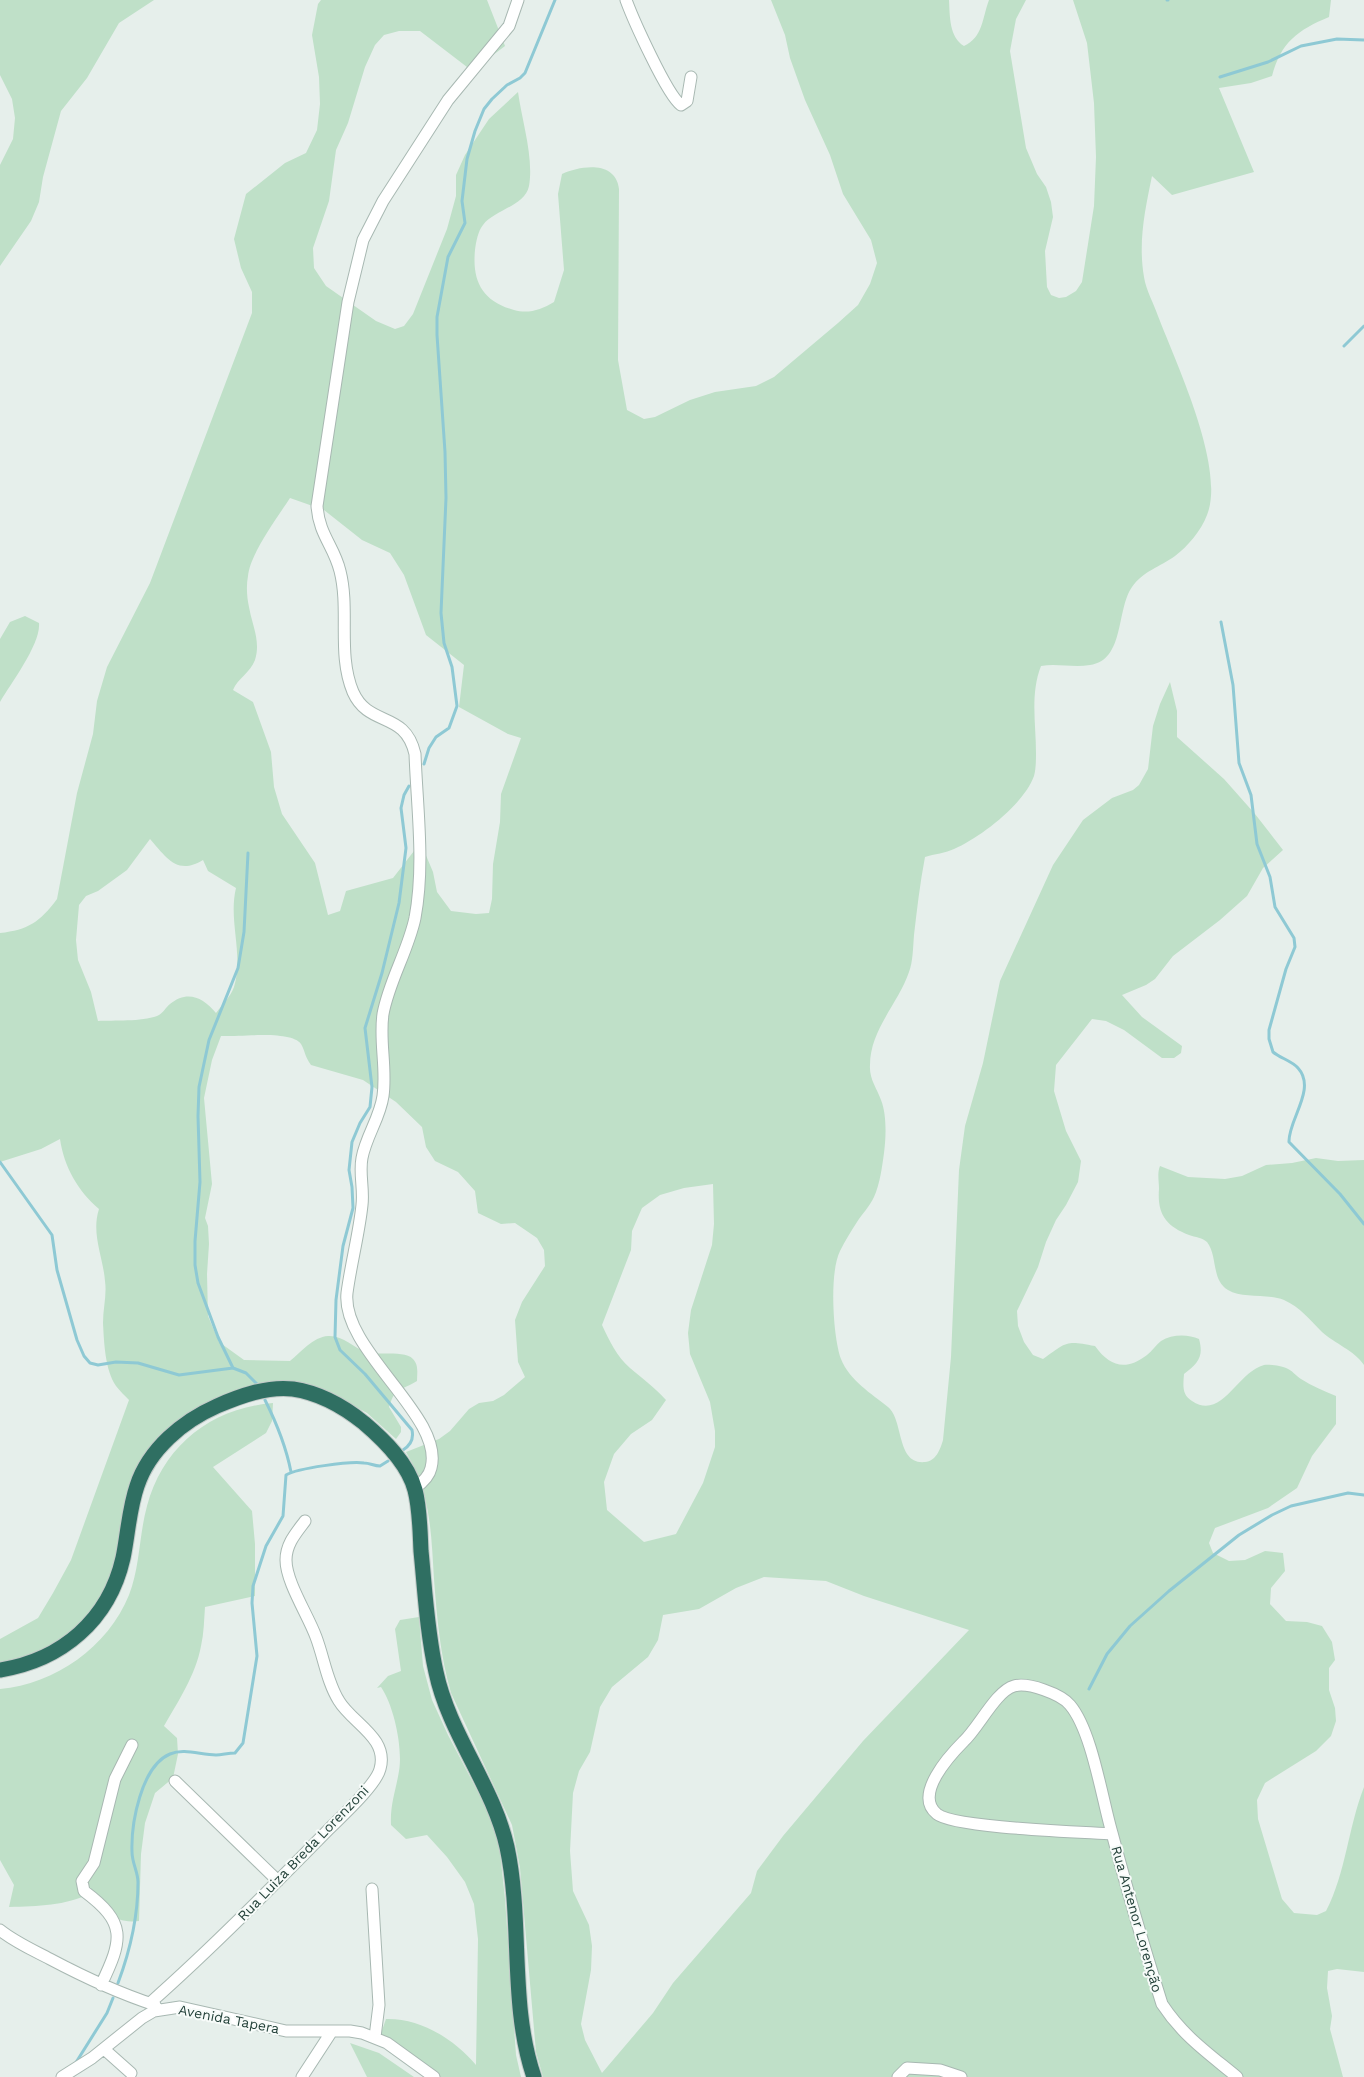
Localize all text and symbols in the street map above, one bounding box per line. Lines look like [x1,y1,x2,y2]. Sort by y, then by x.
street label: Rua Luiza Breda Lorenzoni [234,1782,372,1924]
street label: Rua Antenor Lorenção [1108,1844,1166,1994]
street label: Avenida Tapera [177,2001,281,2037]

